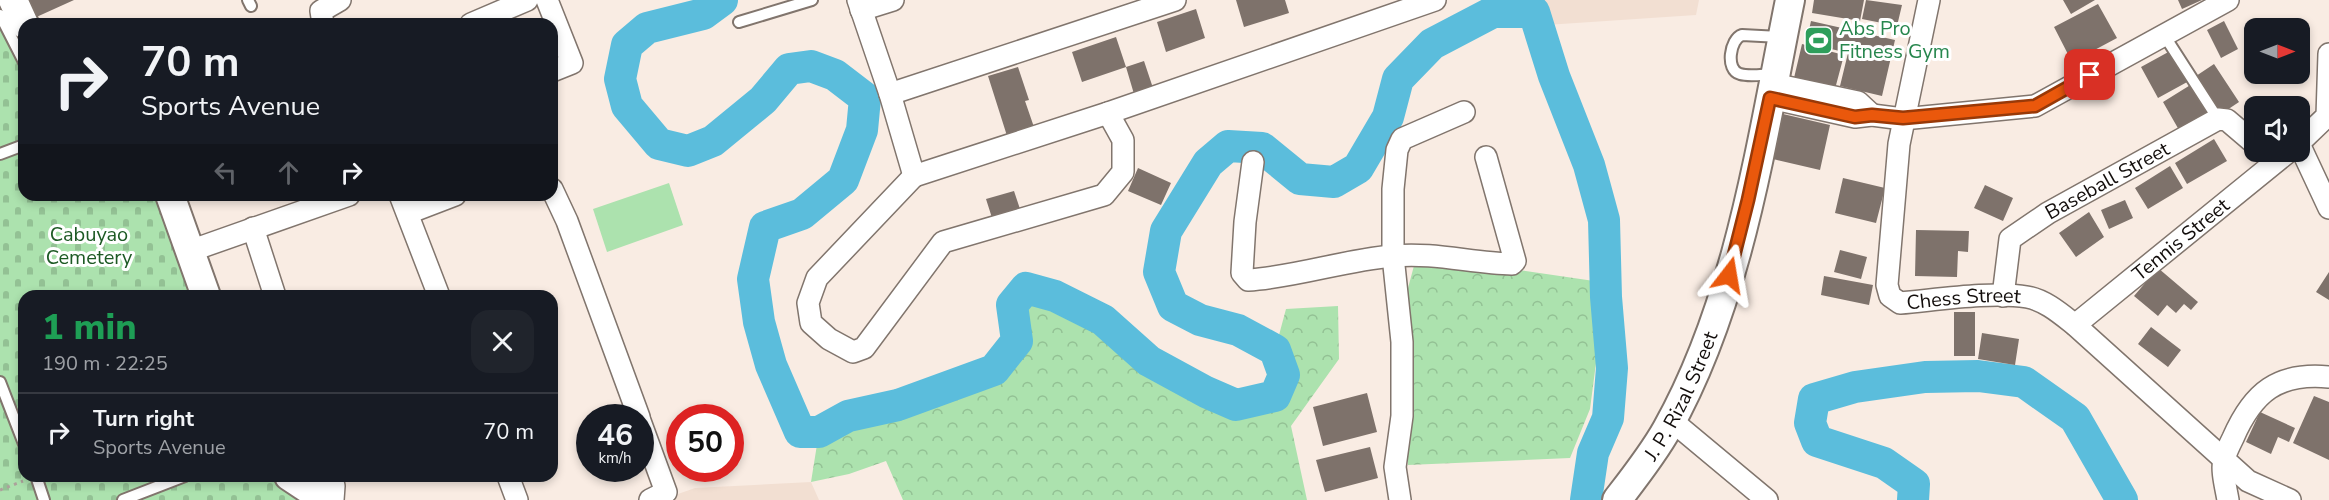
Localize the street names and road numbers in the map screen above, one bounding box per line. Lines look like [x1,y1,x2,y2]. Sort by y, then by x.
street label: Baseball Street [2040,135,2175,226]
street label: Tennis Street [2126,191,2236,287]
street label: Chess Street [1905,281,2023,316]
street label: J. P. Rizal Street [1637,327,1724,466]

